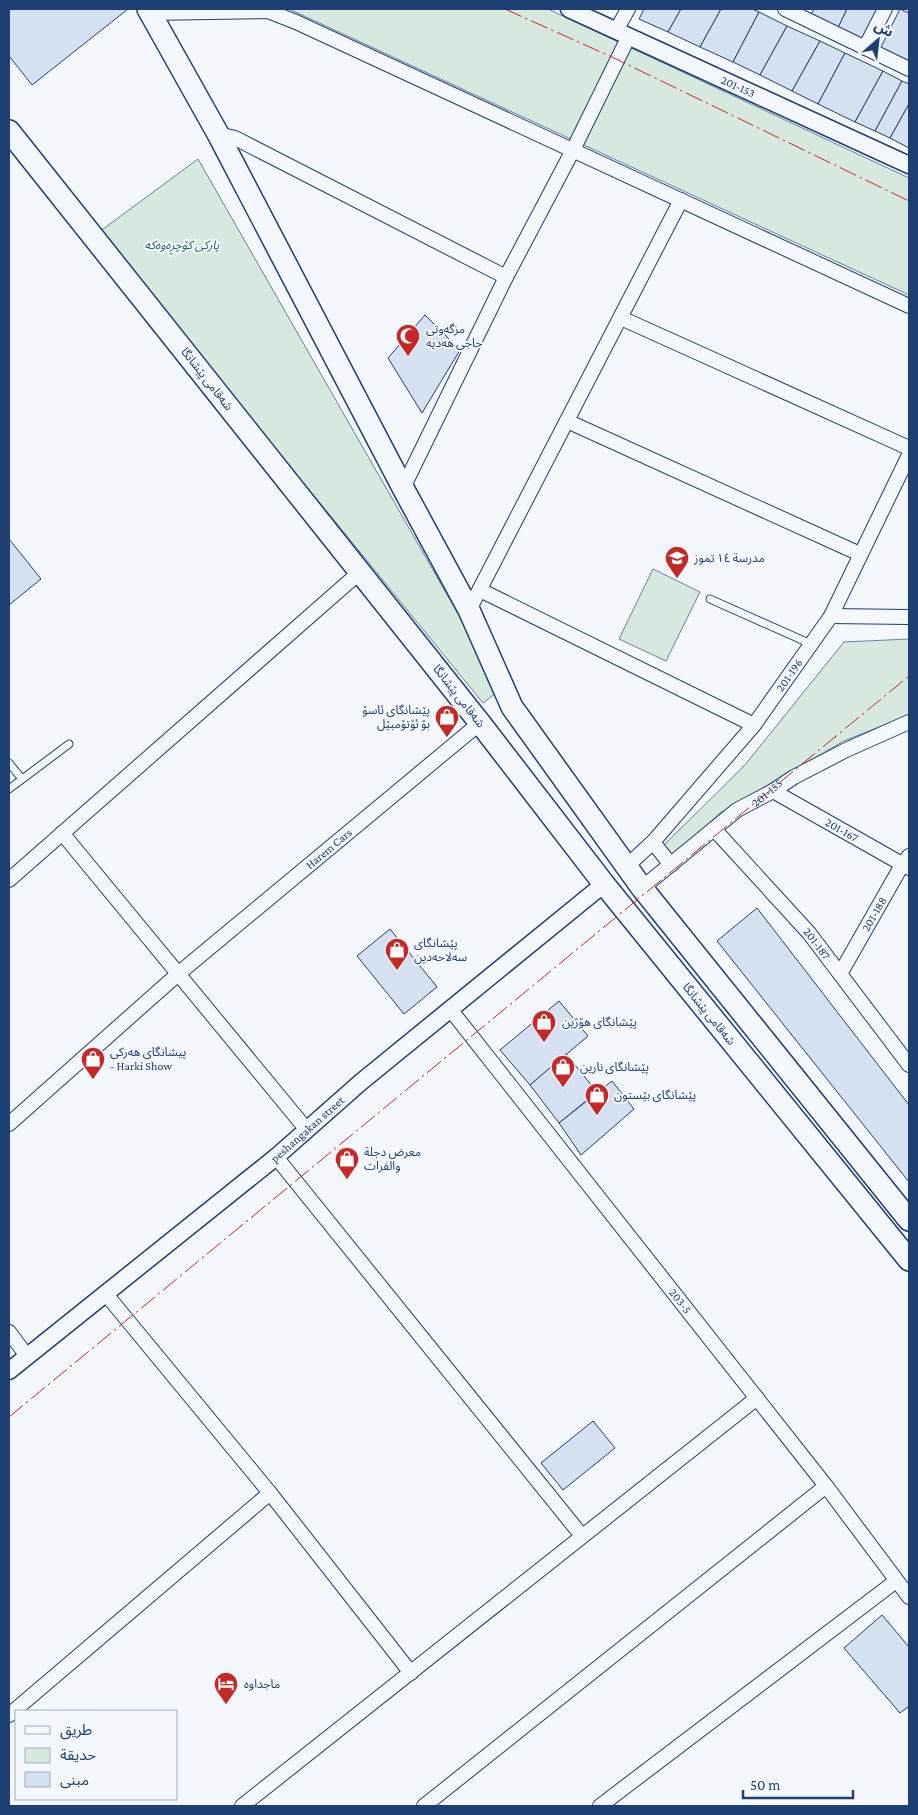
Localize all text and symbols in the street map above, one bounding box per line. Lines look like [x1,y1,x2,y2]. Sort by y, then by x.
north arrow [853,15,903,65]
text: ش [872,17,896,40]
street label: 201-153 [719,73,758,101]
park label: پارکی کۆچڕەوەکە [145,238,220,256]
place label: مزگەوتی حاجی هەدیە [426,322,483,350]
mosque icon: مزگەوتی حاجی هەدیە [395,323,421,357]
street label: شەقامی پێشانگا [177,345,236,414]
school or university icon: مدرسة ١٤ تموز [664,545,690,579]
place label: مدرسة ١٤ تموز [693,551,765,565]
street label: 201-196 [773,656,806,694]
street label: شەقامی پێشانگا [429,662,488,731]
place label: پێشانگای ئاسۆ بۆ ئۆتۆمبێل [362,703,430,731]
shop icon: پێشانگای ئاسۆ بۆ ئۆتۆمبێل [434,704,460,738]
street label: 201-155 [749,776,785,810]
street label: 201-167 [823,815,861,845]
street label: Harem Cars [303,825,355,872]
street label: 201-188 [859,894,890,934]
street label: 201-187 [801,925,834,962]
place label: پێشانگای سەلاحەدین [414,936,467,964]
shop icon: پێشانگای سەلاحەدین [384,937,410,971]
street label: شەقامی پێشانگا [679,980,738,1049]
shop icon: پێشانگای هۆژین [531,1009,557,1043]
place label: پێشانگای هۆژین [562,1015,637,1030]
place label: پیشانگای هەرکی - Harki Show [110,1045,186,1073]
shop icon: پیشانگای هەرکی - Harki Show [80,1046,106,1080]
shop icon: پێشانگای نارین [550,1054,576,1088]
place label: پێشانگای نارین [580,1060,649,1075]
shop icon: پێشانگای بێستون [584,1082,610,1116]
place label: پێشانگای بێستون [614,1088,696,1103]
street label: peshangakan street [268,1093,348,1165]
place label: معرض دجلة والفرات [364,1145,421,1173]
shop icon: معرض دجلة والفرات [334,1146,360,1180]
street label: 203-5 [666,1286,694,1316]
hotel icon: ماجداوە [213,1671,239,1705]
place label: ماجداوە [244,1677,280,1691]
legend [15,1710,178,1800]
text: طريق [60,1722,92,1740]
text: حديقة [60,1747,96,1763]
scale bar [743,1768,853,1800]
text: مبنى [60,1772,89,1789]
text: 50 m [750,1777,780,1793]

